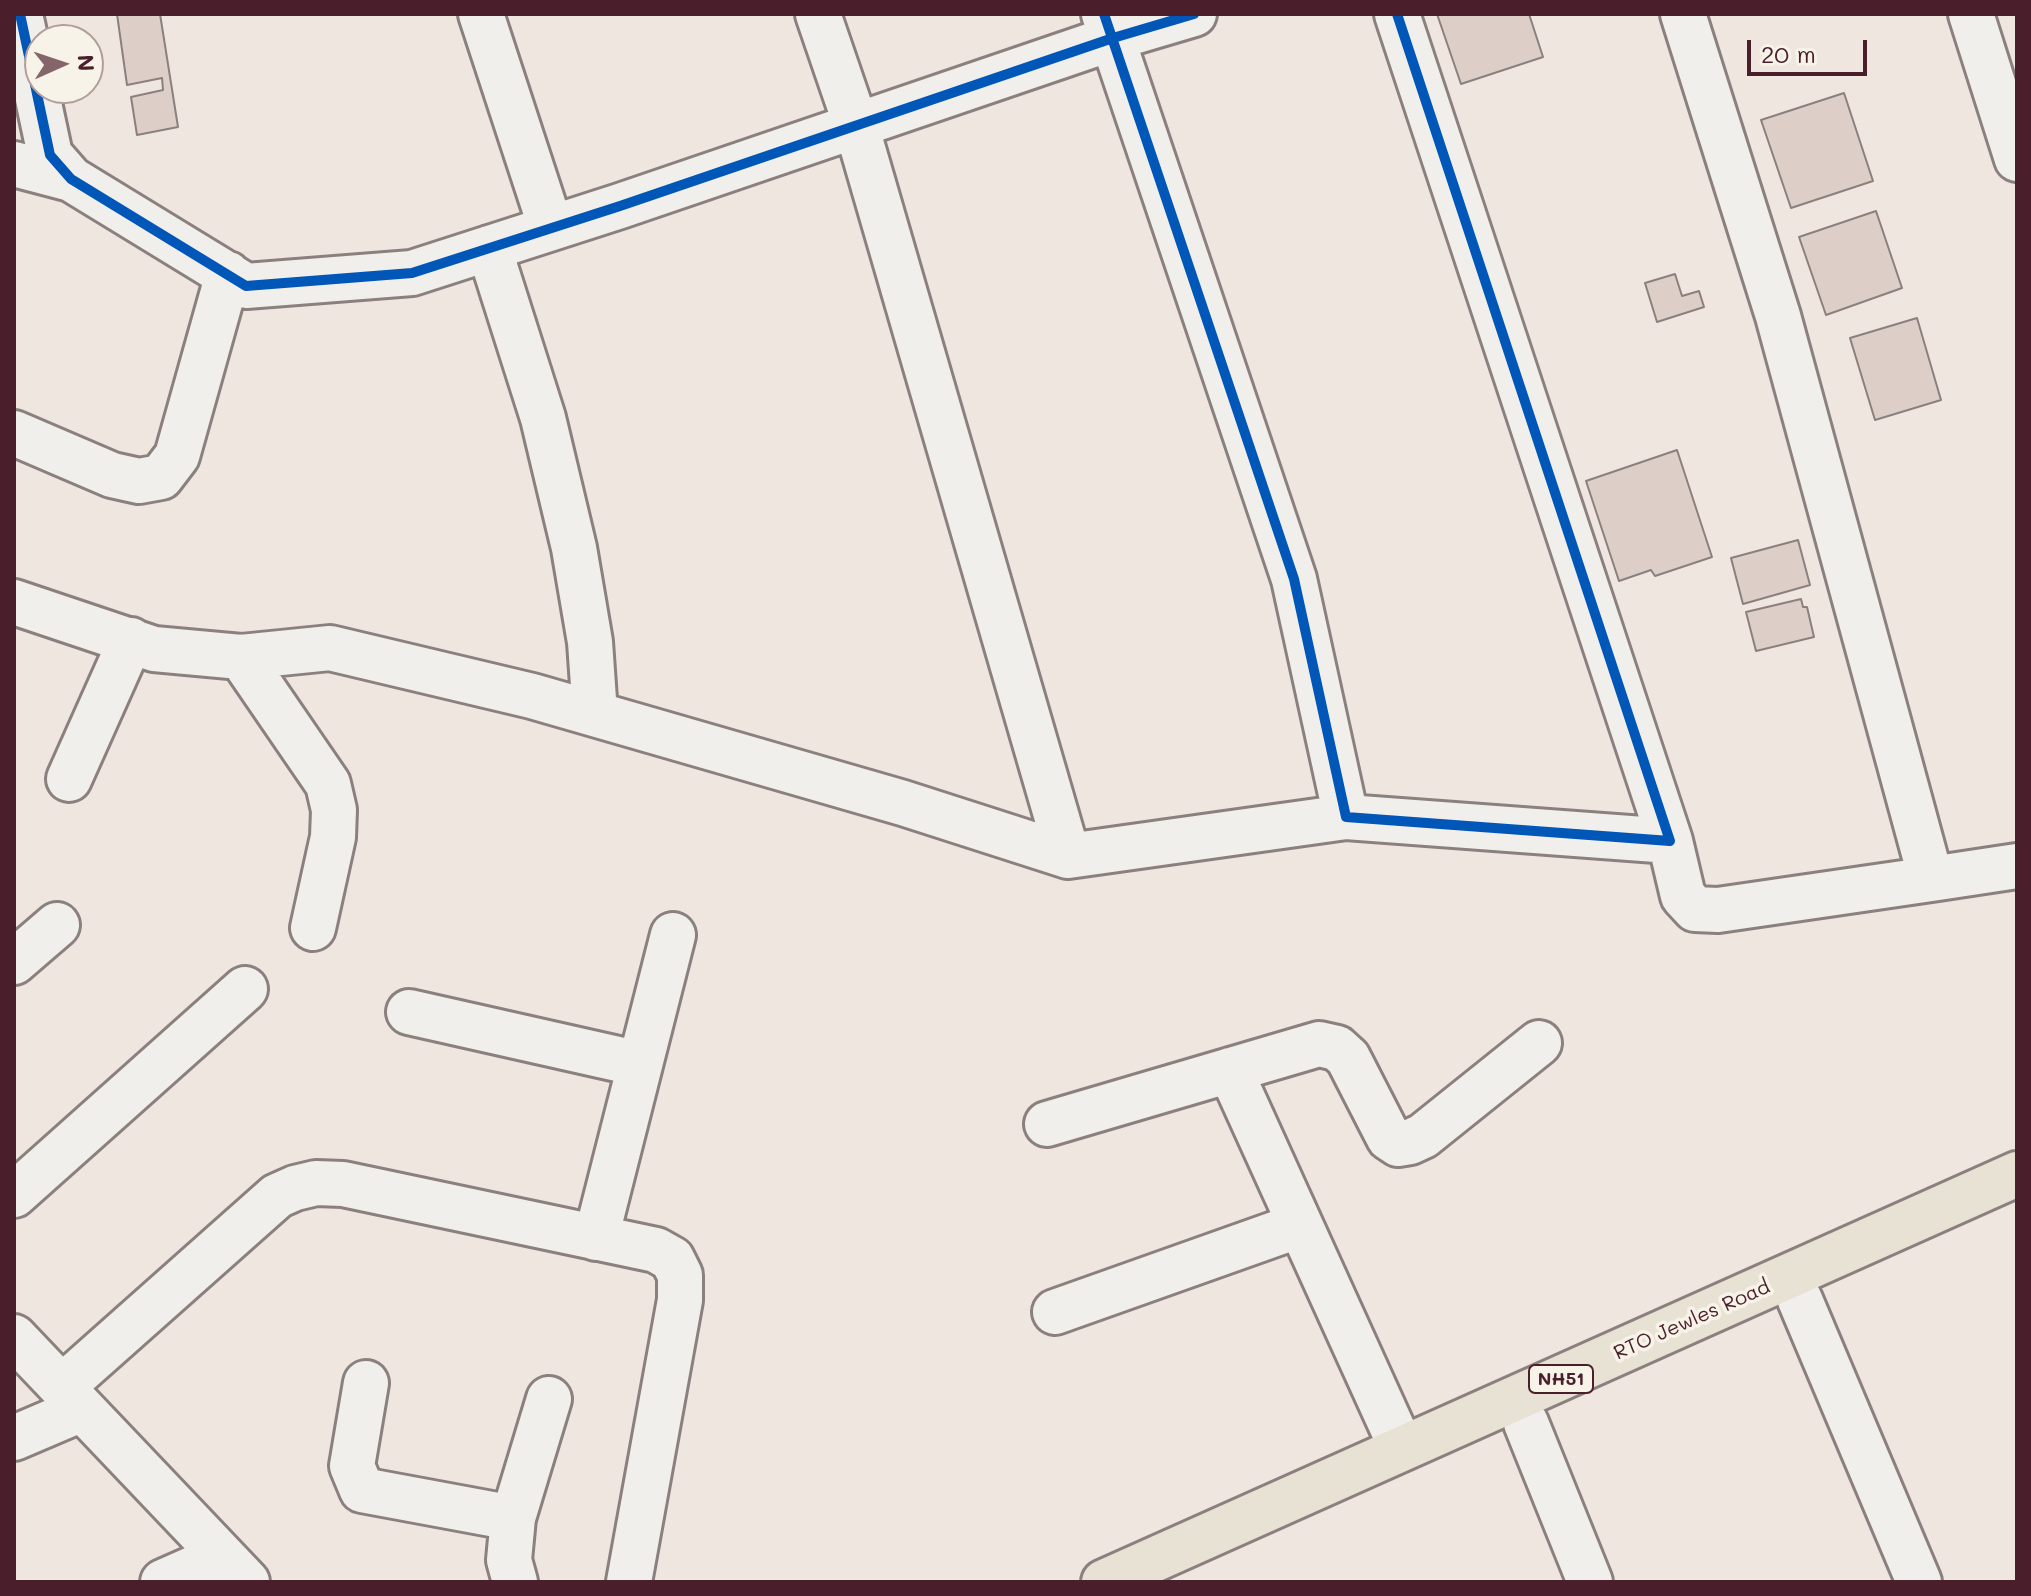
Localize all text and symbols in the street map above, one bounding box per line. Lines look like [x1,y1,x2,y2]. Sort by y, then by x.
north arrow [24,24,104,104]
scale bar [1751,24,1871,74]
text: 20 m [1761,38,1816,69]
text: N [72,54,101,72]
street label: RTO Jewles Road [1610,1275,1774,1365]
road number: NH51 [1529,1365,1593,1393]

